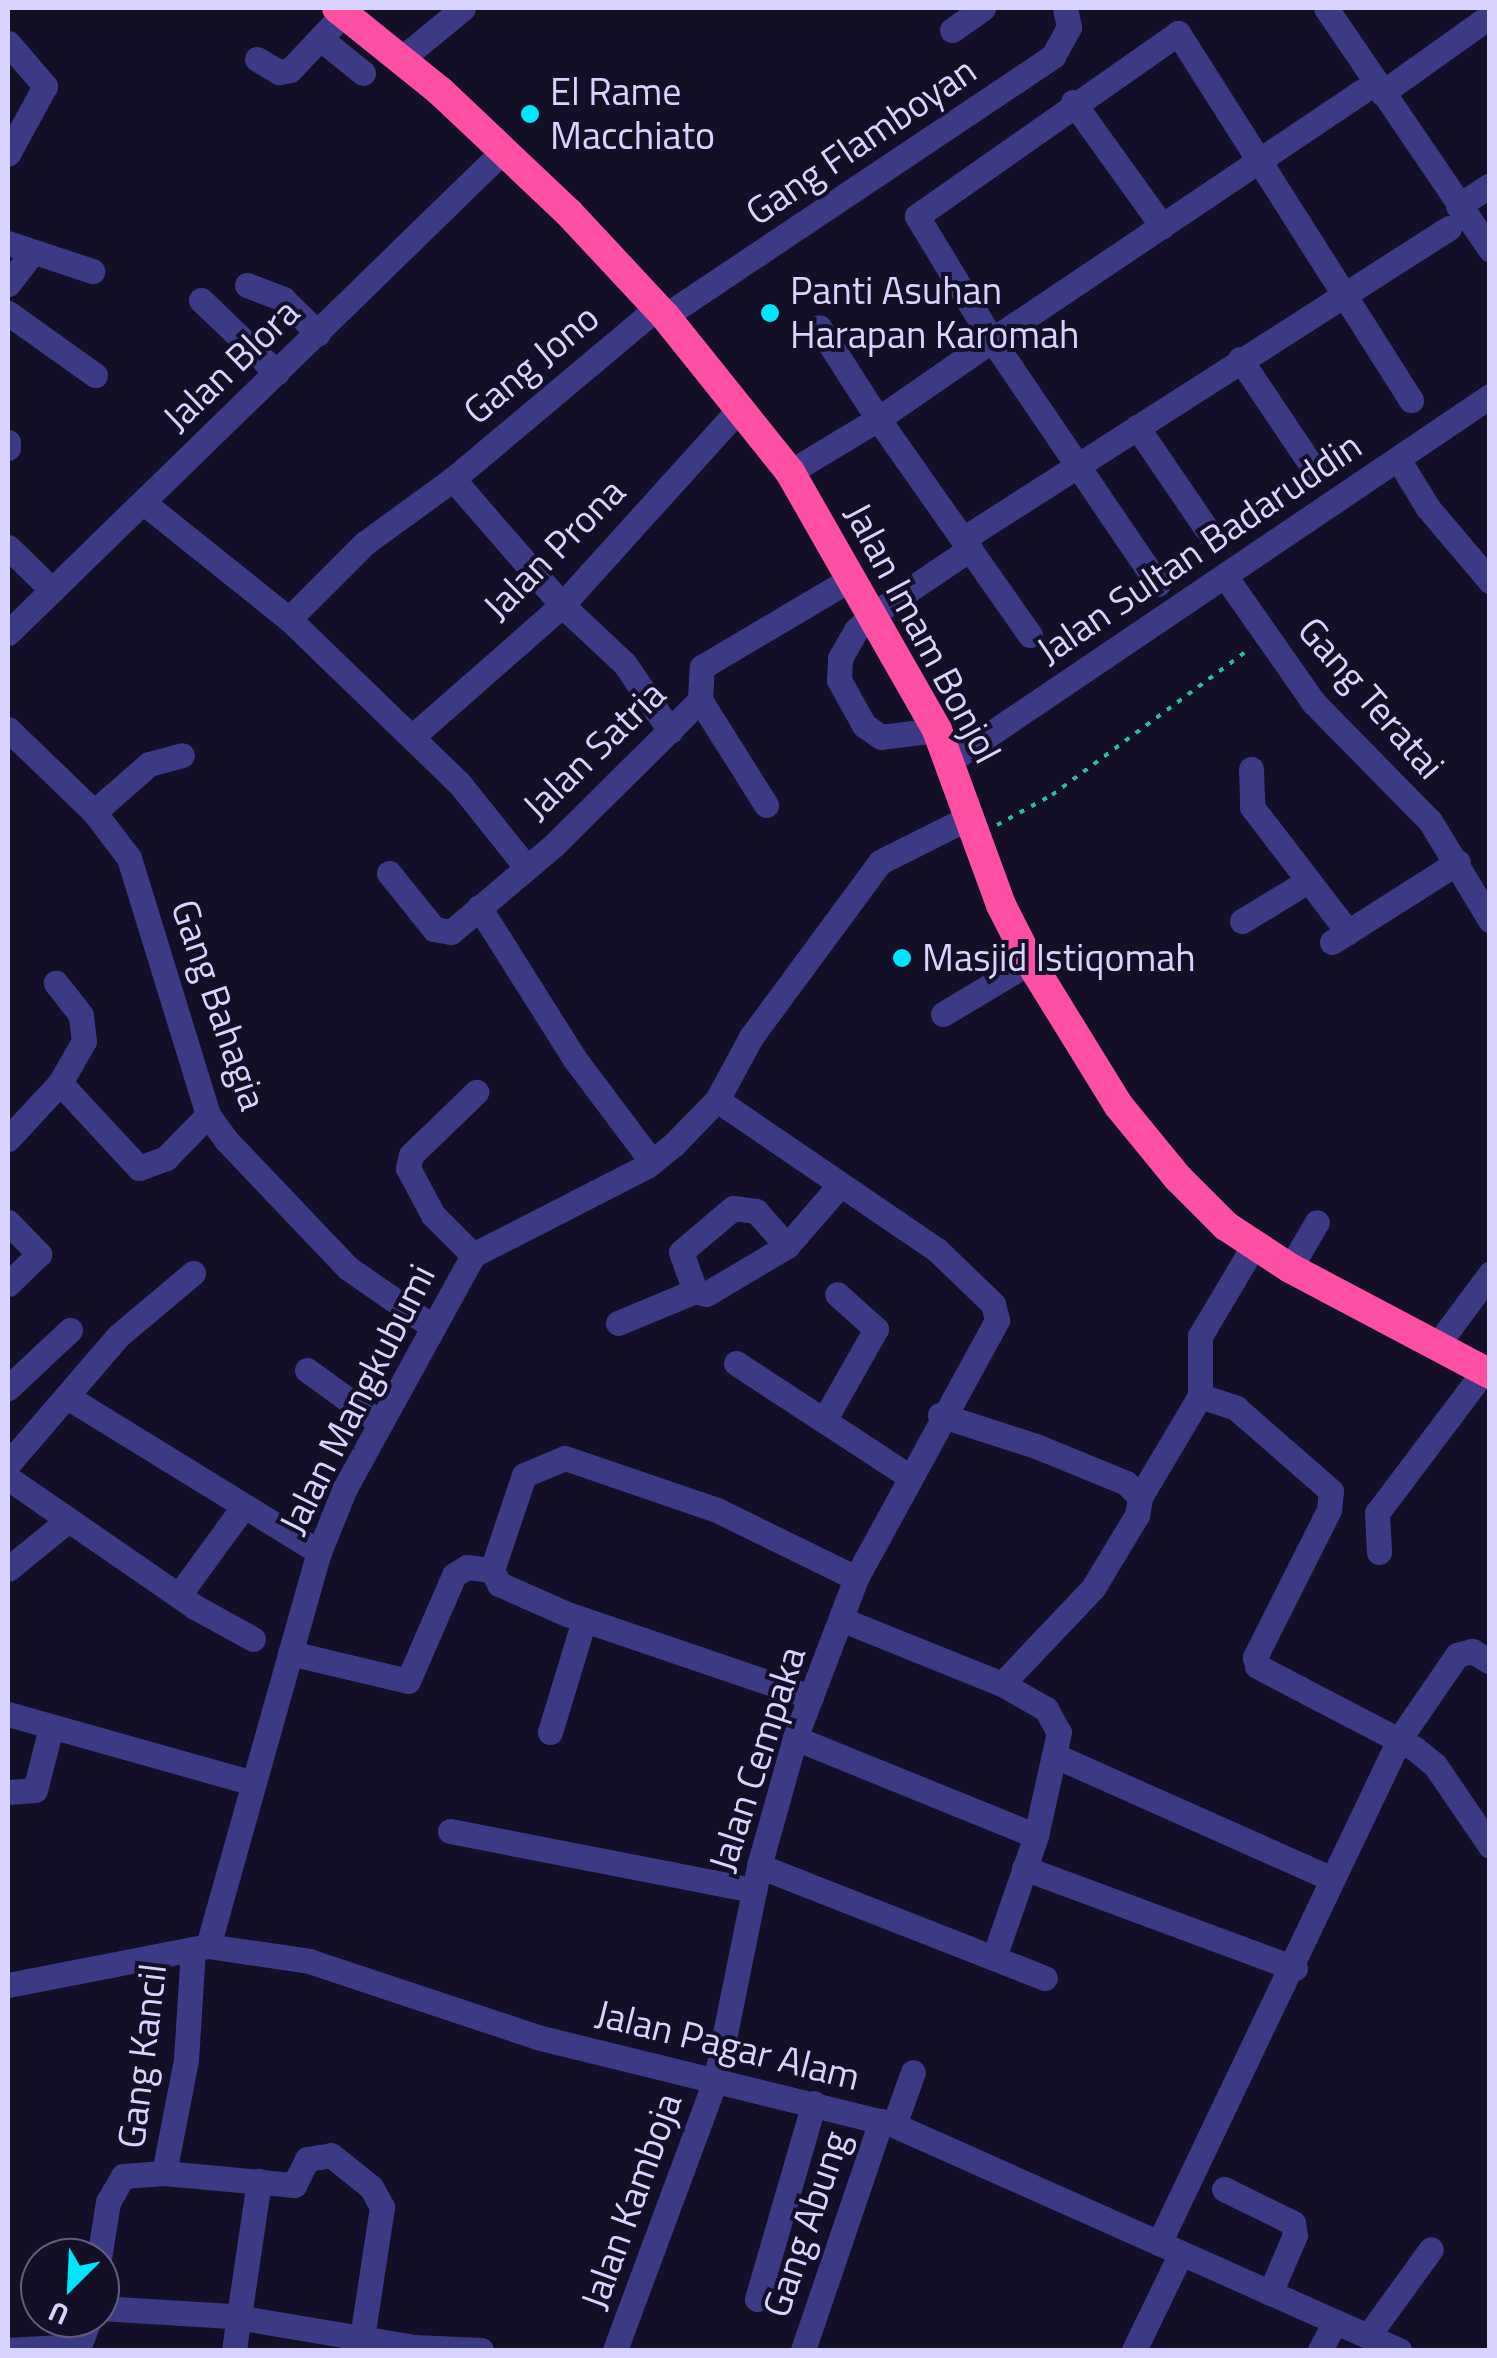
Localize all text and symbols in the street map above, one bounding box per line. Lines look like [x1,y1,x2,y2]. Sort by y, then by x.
street label: Gang Flamboyan [737,47,985,235]
place label: El Rame Macchiato [550,69,715,158]
marker: El Rame Macchiato [519,103,541,125]
place label: Panti Asuhan Harapan Karomah [790,268,1079,358]
street label: Jalan Blora [154,289,308,441]
street label: Gang Jono [454,294,608,434]
marker: Panti Asuhan Harapan Karomah [759,302,781,324]
street label: Jalan Sultan Badaruddin [1028,423,1370,673]
street label: Jalan Prona [474,469,634,629]
street label: Jalan Imam Bonjol [835,495,1011,771]
street label: Gang Teratai [1288,608,1454,788]
street label: Jalan Satria [513,671,675,829]
street label: Gang Bahagia [162,894,276,1116]
place label: Masjid Istiqomah [922,935,1196,981]
marker: Masjid Istiqomah [891,947,913,969]
street label: Jalan Mangkubumi [269,1257,445,1541]
street label: Jalan Cempaka [699,1641,815,1877]
street label: Gang Kancil [108,1961,176,2151]
street label: Jalan Pagar Alam [591,1990,865,2100]
street label: Jalan Kamboja [571,2087,691,2315]
street label: Gang Abung [753,2125,859,2323]
north arrow [20,2238,120,2338]
text: U [41,2291,76,2337]

